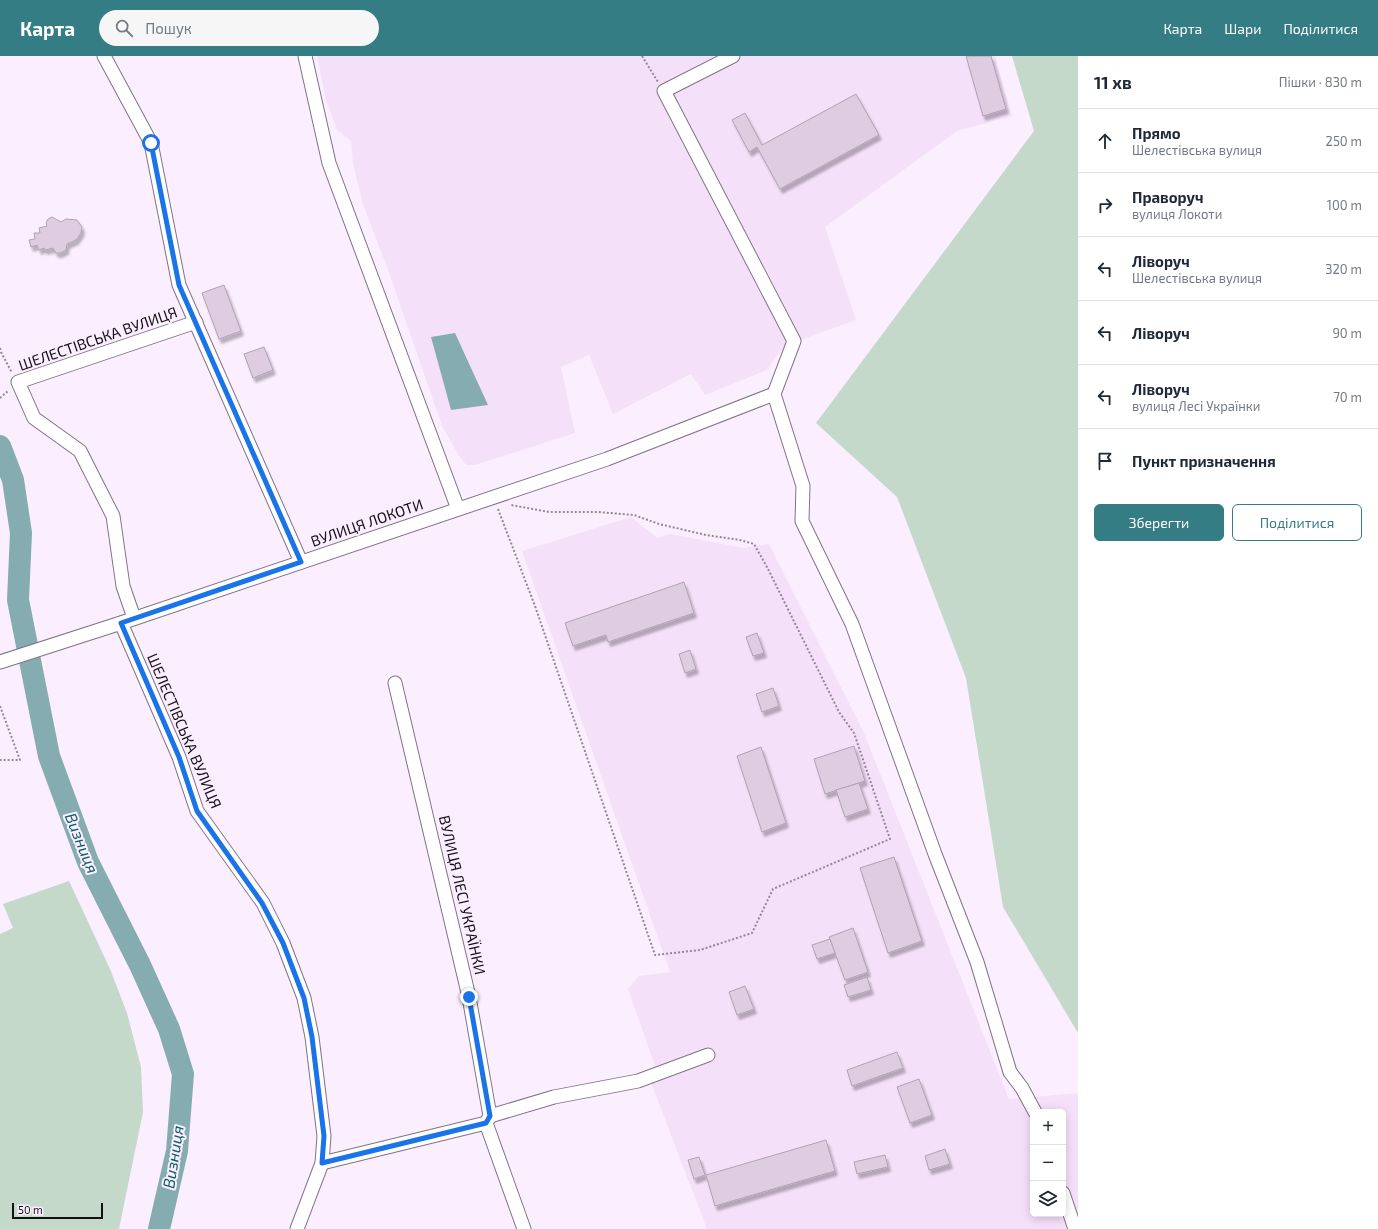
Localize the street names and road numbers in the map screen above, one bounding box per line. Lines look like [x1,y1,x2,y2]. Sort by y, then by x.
street label: ШЕЛЕСТІВСЬКА ВУЛИЦЯ [16,302,179,374]
street label: ВУЛИЦЯ ЛОКОТИ [308,494,425,550]
street label: ШЕЛЕСТІВСЬКА ВУЛИЦЯ [144,650,226,811]
street label: ВУЛИЦЯ ЛЕСІ УКРАЇНКИ [436,813,490,976]

